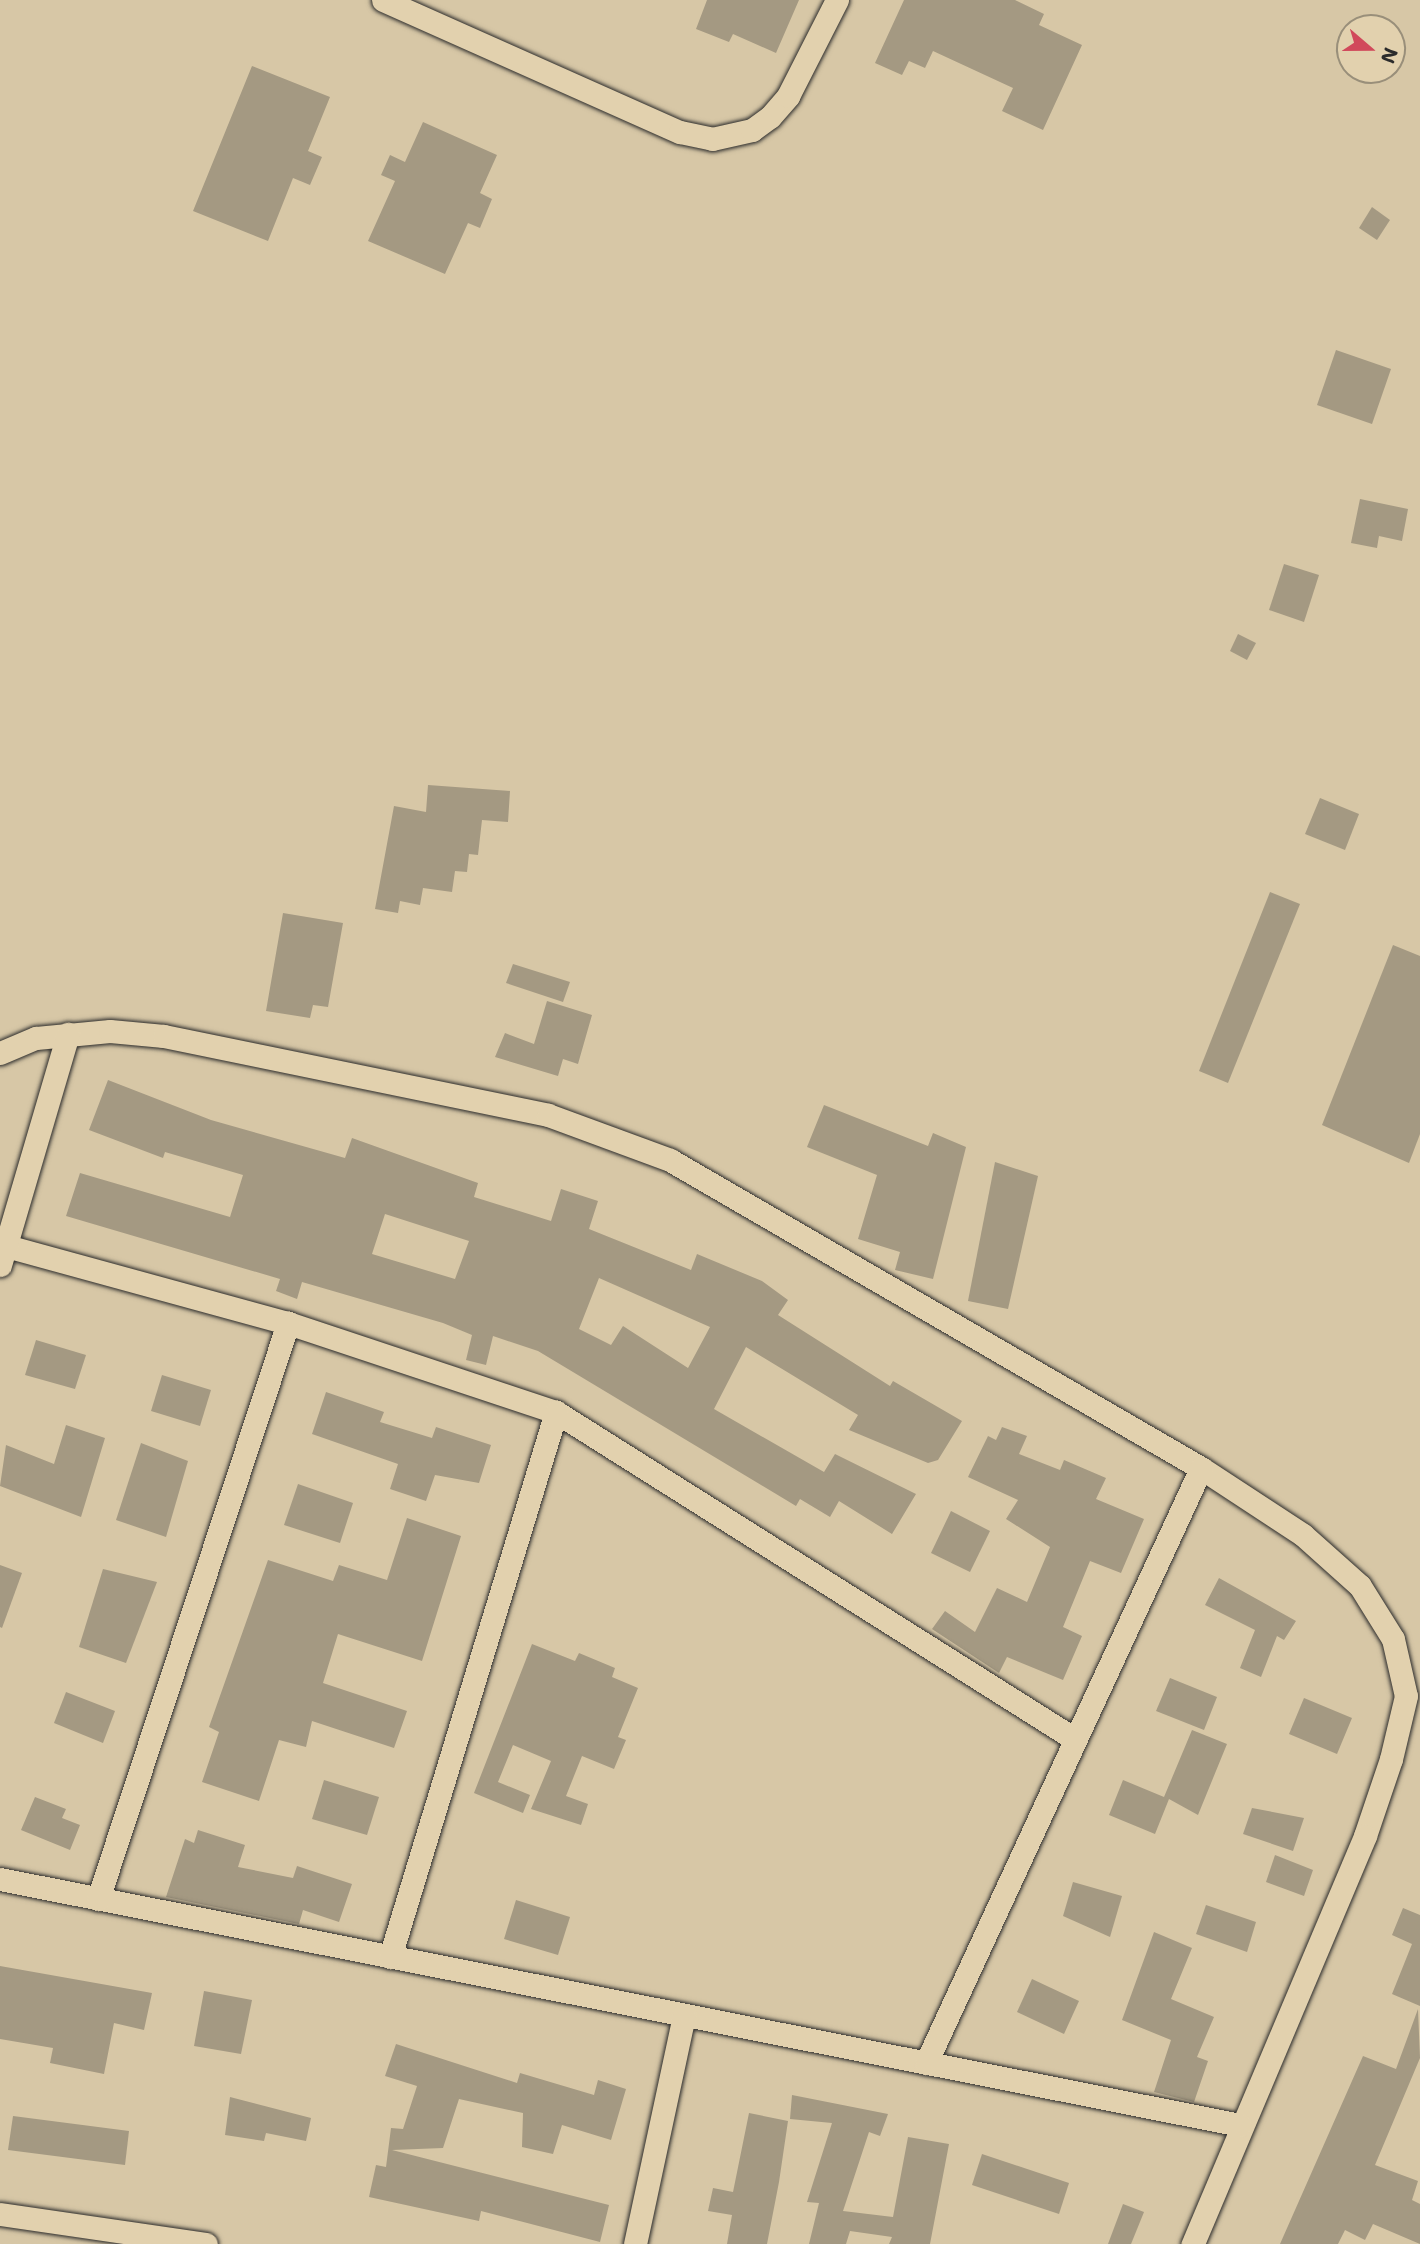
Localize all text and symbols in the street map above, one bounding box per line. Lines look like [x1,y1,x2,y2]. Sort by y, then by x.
north arrow [1336,14,1406,84]
text: N [1375,44,1404,67]

